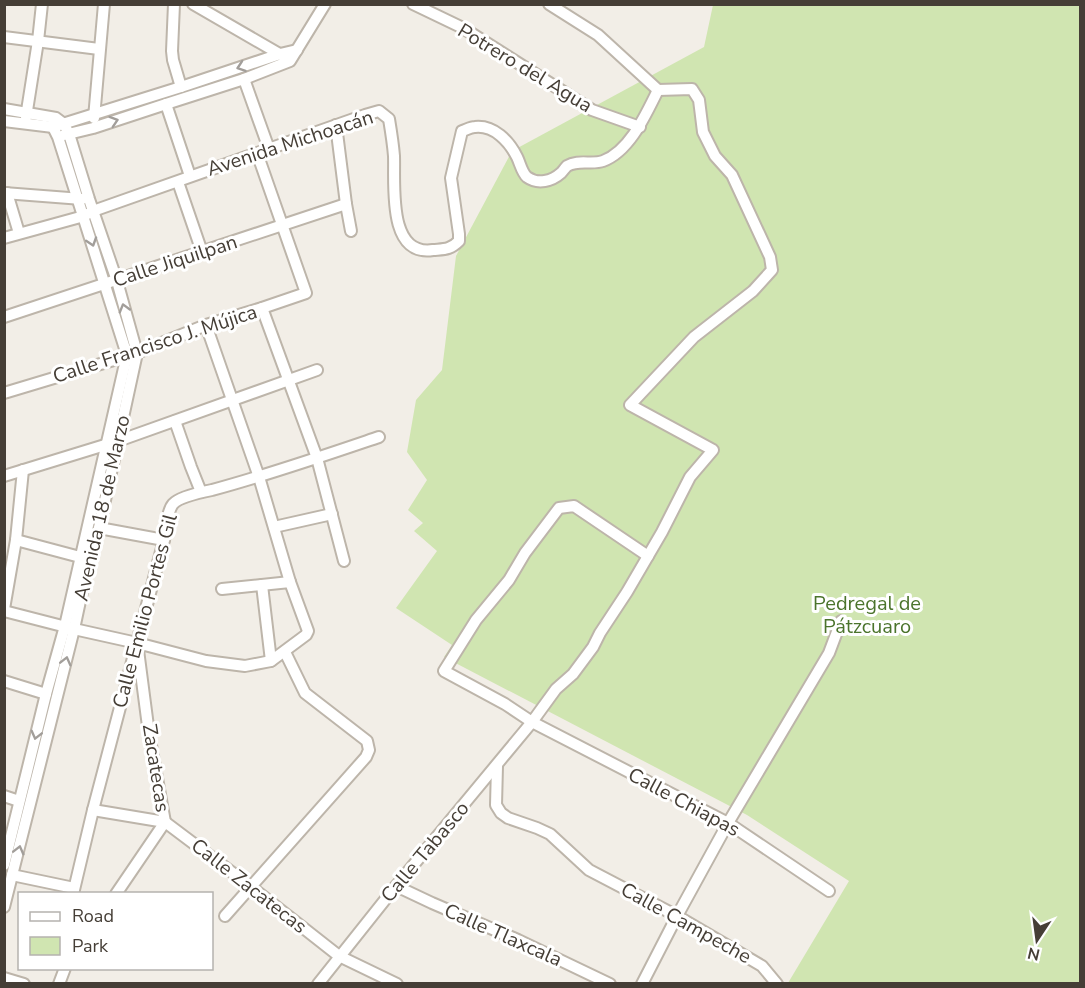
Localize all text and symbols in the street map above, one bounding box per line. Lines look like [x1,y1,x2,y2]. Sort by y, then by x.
street label: Potrero del Agua [453,17,597,119]
one-way arrow [236,60,247,73]
street label: Avenida Michoacán [203,103,377,183]
one-way arrow [108,116,119,128]
street label: Calle Jiquilpan [109,228,241,294]
one-way arrow [85,236,97,247]
street label: Calle Francisco J. Mújica [49,298,261,390]
one-way arrow [119,303,132,313]
street label: Avenida 18 de Marzo [67,412,137,604]
street label: Calle Emilio Portes Gil [106,511,184,711]
park label: Pedregal de Pátzcuaro [813,590,921,640]
one-way arrow [59,656,72,666]
street label: Zacatecas [136,722,176,814]
one-way arrow [30,730,43,740]
street label: Calle Chiapas [623,761,745,843]
street label: Calle Tabasco [375,796,475,908]
street label: Calle Zacatecas [185,832,313,940]
one-way arrow [11,845,24,855]
street label: Calle Campeche [616,876,756,970]
legend [18,892,213,970]
street label: Calle Tlaxcala [440,897,566,973]
text: Road [72,904,114,928]
north arrow [1007,910,1067,970]
text: Park [72,934,109,958]
text: N [1026,942,1042,966]

